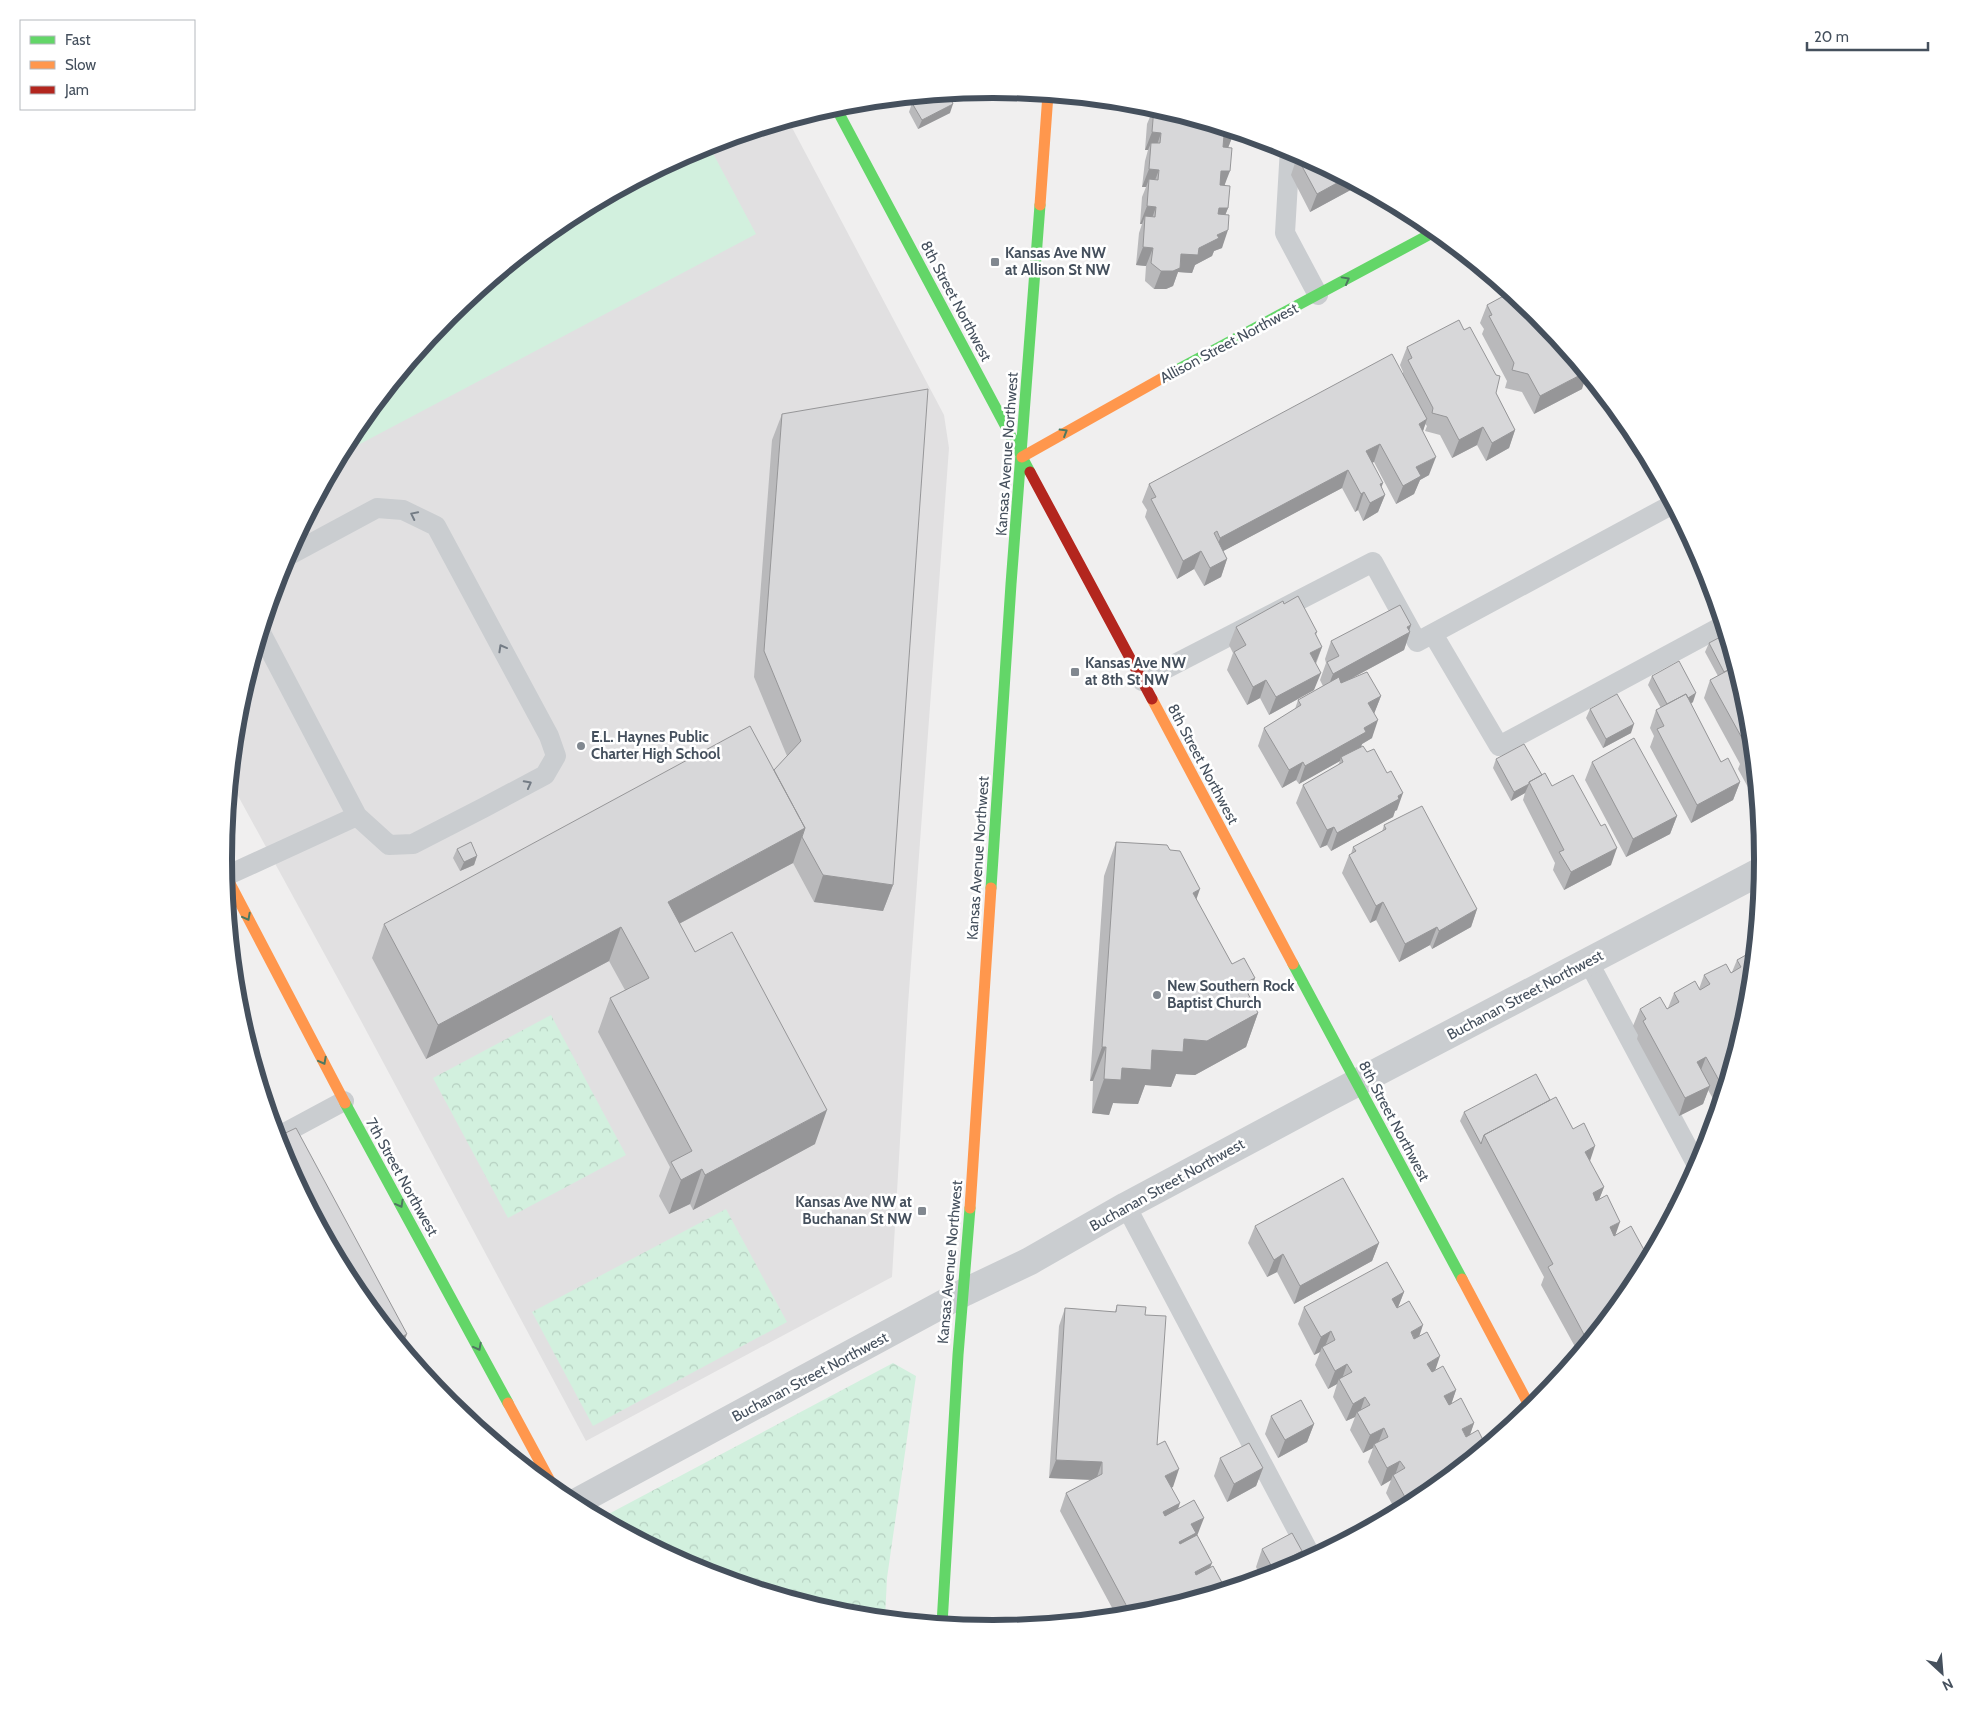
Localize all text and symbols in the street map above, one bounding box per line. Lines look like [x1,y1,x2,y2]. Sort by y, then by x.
legend [20,20,195,110]
scale bar [1807,20,1928,52]
text: 20 m [1814,28,1849,46]
text: Fast [65,31,90,49]
text: Slow [65,56,96,74]
text: Jam [64,81,89,99]
street label: 8th Street Northwest [917,238,995,364]
place label: Kansas Ave NW at Allison St NW [1005,244,1111,279]
marker: Kansas Ave NW at Allison St NW [989,256,1001,268]
one-way arrow [1340,276,1349,286]
street label: Allison Street Northwest [1157,299,1301,387]
street label: Kansas Avenue Northwest [992,371,1022,537]
one-way arrow [1059,429,1068,439]
one-way arrow [410,511,419,521]
one-way arrow [498,644,508,653]
place label: Kansas Ave NW at 8th St NW [1085,654,1186,689]
marker: Kansas Ave NW at 8th St NW [1069,666,1081,678]
street label: 8th Street Northwest [1164,701,1242,827]
place label: E.L. Haynes Public Charter High School [591,728,720,763]
marker: E.L. Haynes Public Charter High School [575,740,587,752]
street label: Kansas Avenue Northwest [963,775,993,941]
one-way arrow [523,780,532,790]
one-way arrow [241,912,251,921]
street label: Buchanan Street Northwest [1444,946,1606,1044]
place label: New Southern Rock Baptist Church [1167,977,1295,1012]
marker: New Southern Rock Baptist Church [1151,989,1163,1001]
one-way arrow [317,1056,327,1065]
street label: 8th Street Northwest [1355,1058,1433,1184]
street label: 7th Street Northwest [362,1115,442,1239]
street label: Buchanan Street Northwest [1086,1135,1248,1235]
street label: Kansas Avenue Northwest [934,1179,966,1345]
place label: Kansas Ave NW at Buchanan St NW [795,1193,913,1228]
one-way arrow [394,1199,404,1208]
marker: Kansas Ave NW at Buchanan St NW [916,1205,928,1217]
street label: Buchanan Street Northwest [729,1328,891,1426]
one-way arrow [471,1342,481,1351]
north arrow [1917,1648,1967,1698]
text: N [1939,1674,1956,1695]

